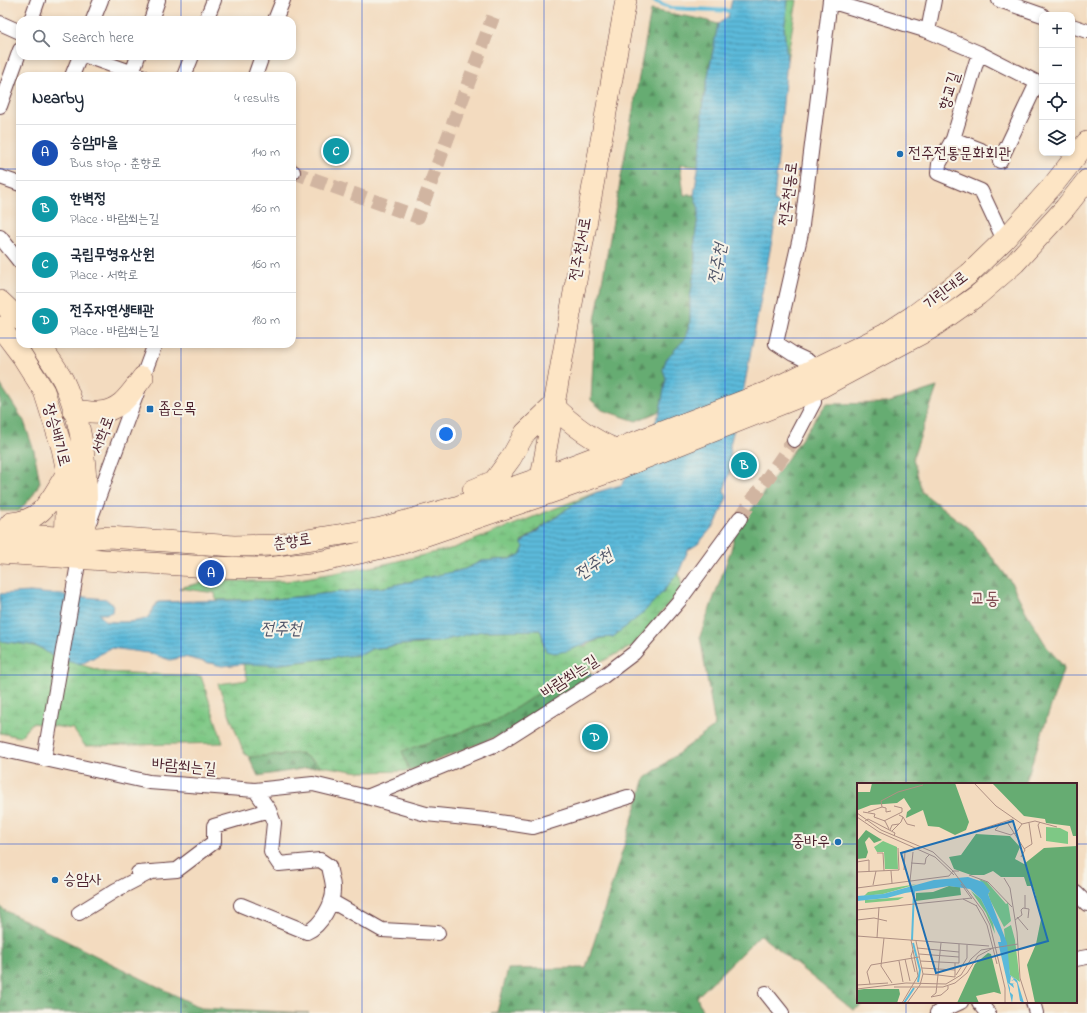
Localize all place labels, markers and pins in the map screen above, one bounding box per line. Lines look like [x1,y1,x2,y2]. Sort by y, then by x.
pin: C [323,136,349,166]
place label: 전주전통문화회관 [908,142,1011,166]
marker: 전주전통문화회관 [895,149,905,159]
place label: 좁은목 [158,397,197,421]
marker: 좁은목 [145,404,155,414]
pin: B [731,450,757,480]
pin: A [198,558,224,588]
pin: D [582,722,608,752]
place label: 중바우 [791,830,830,854]
marker: 중바우 [833,837,843,847]
place label: 승암사 [63,868,102,892]
marker: 승암사 [50,875,60,885]

